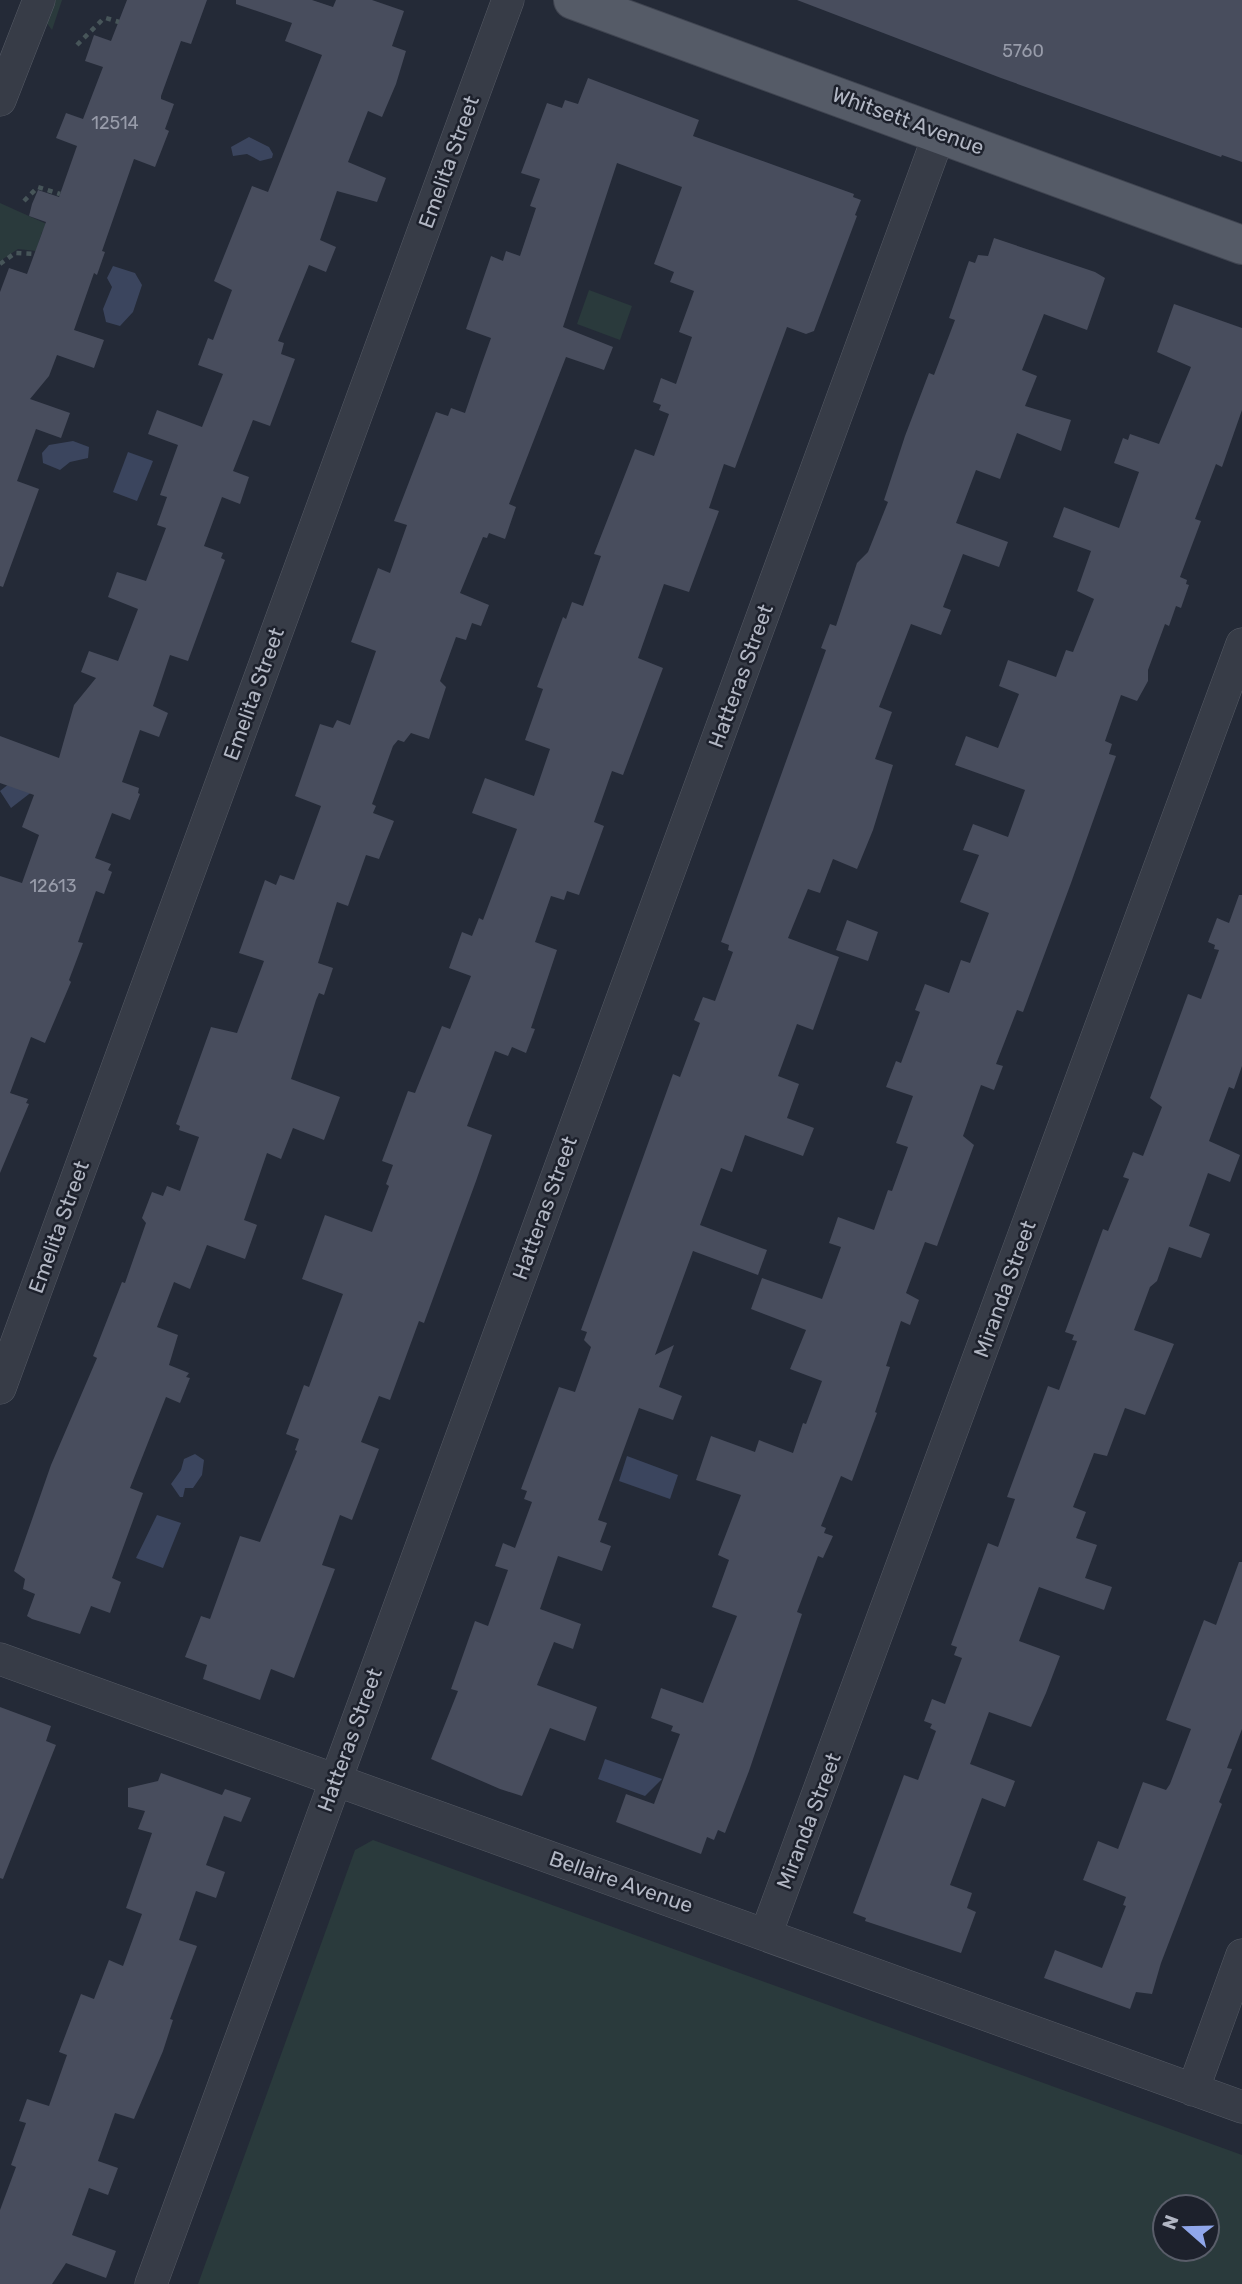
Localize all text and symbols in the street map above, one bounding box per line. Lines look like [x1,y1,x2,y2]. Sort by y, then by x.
house number: 5760 [1002,40,1044,62]
street label: Whitsett Avenue [829,81,988,160]
street label: Emelita Street [413,92,484,231]
house number: 12514 [91,112,139,134]
street label: Hatteras Street [703,601,778,751]
street label: Emelita Street [218,624,289,763]
house number: 12613 [29,875,77,897]
street label: Hatteras Street [507,1133,582,1283]
street label: Emelita Street [23,1157,94,1296]
street label: Miranda Street [968,1217,1041,1361]
street label: Hatteras Street [312,1665,387,1815]
street label: Miranda Street [771,1749,846,1892]
street label: Bellaire Avenue [546,1845,696,1918]
north arrow [1151,2193,1221,2263]
text: N [1157,2212,1184,2233]

